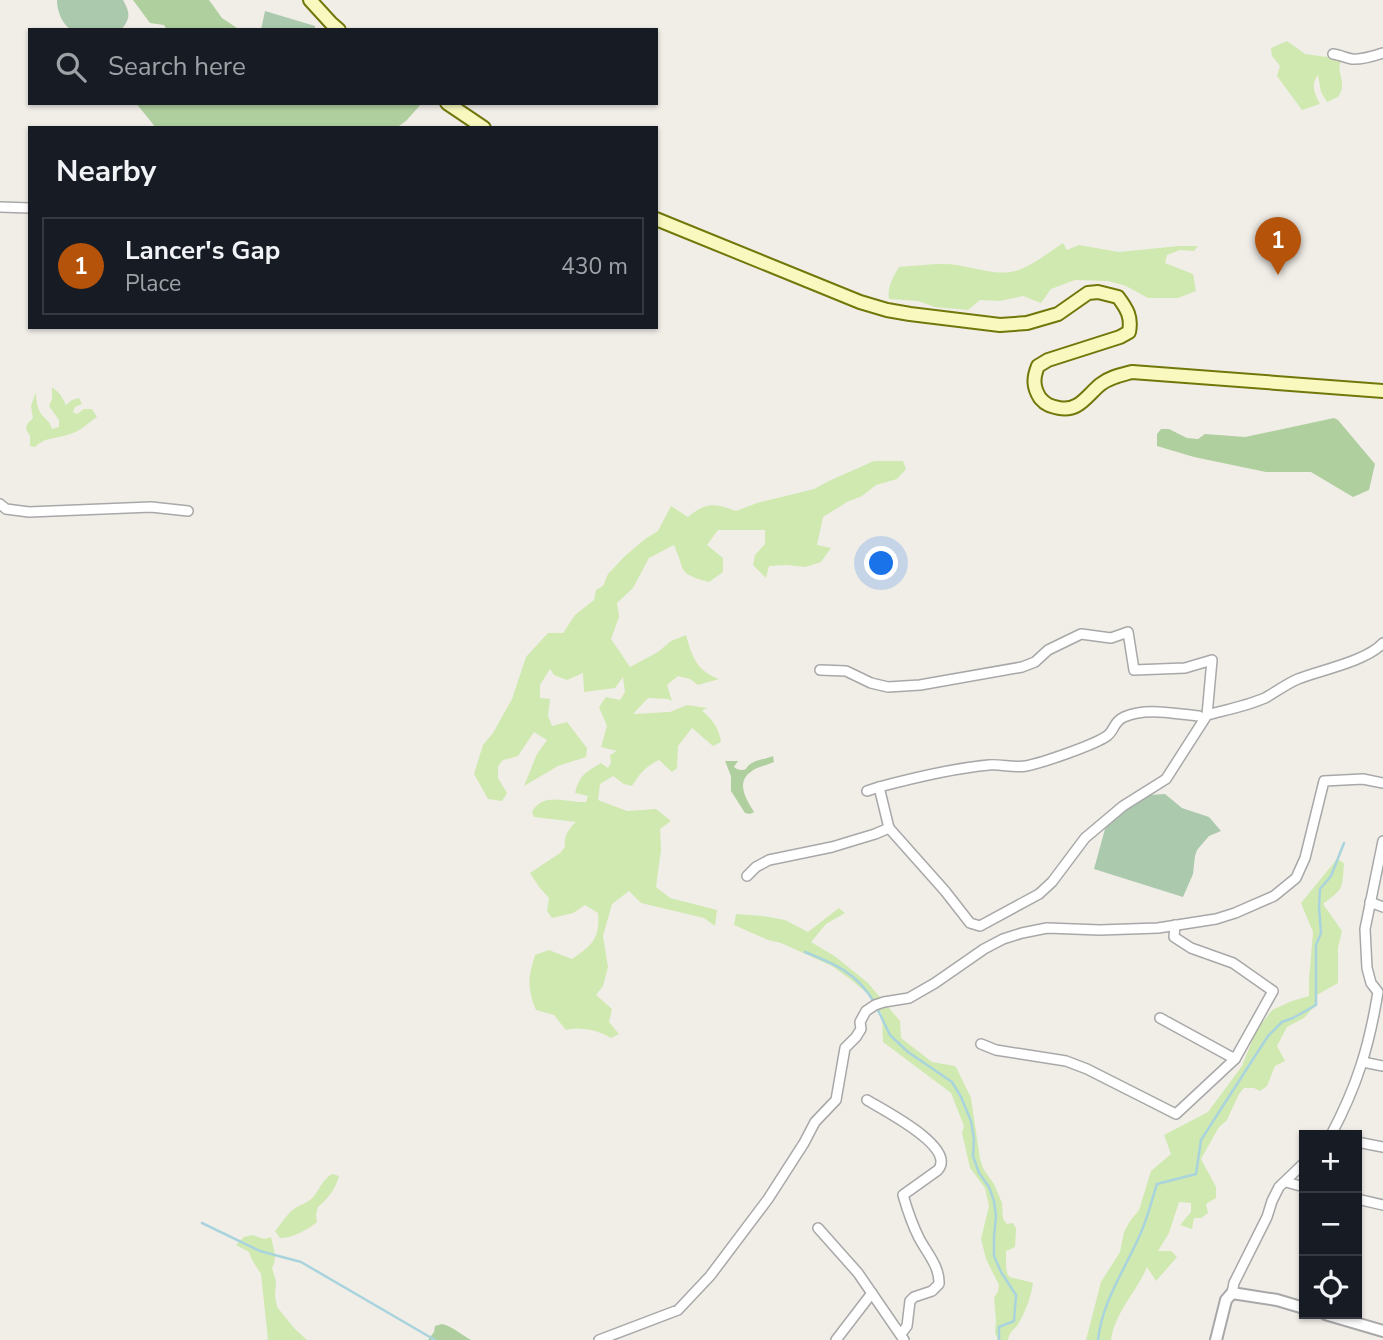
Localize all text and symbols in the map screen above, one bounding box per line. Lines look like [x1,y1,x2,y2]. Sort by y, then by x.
search box [28,28,658,105]
icon: search [52,48,90,86]
text: Search here [108,49,246,84]
text: Nearby [56,151,156,192]
pin: 1 [1255,217,1301,275]
text: Lancer's Gap [125,233,280,268]
text: 1 [74,251,88,282]
text: 430 m [561,251,628,282]
text: Place [125,268,181,299]
your location [864,546,898,580]
map controls [1299,1130,1362,1319]
button: + [1299,1130,1362,1193]
button: − [1299,1193,1362,1256]
button: locate [1299,1256,1362,1319]

